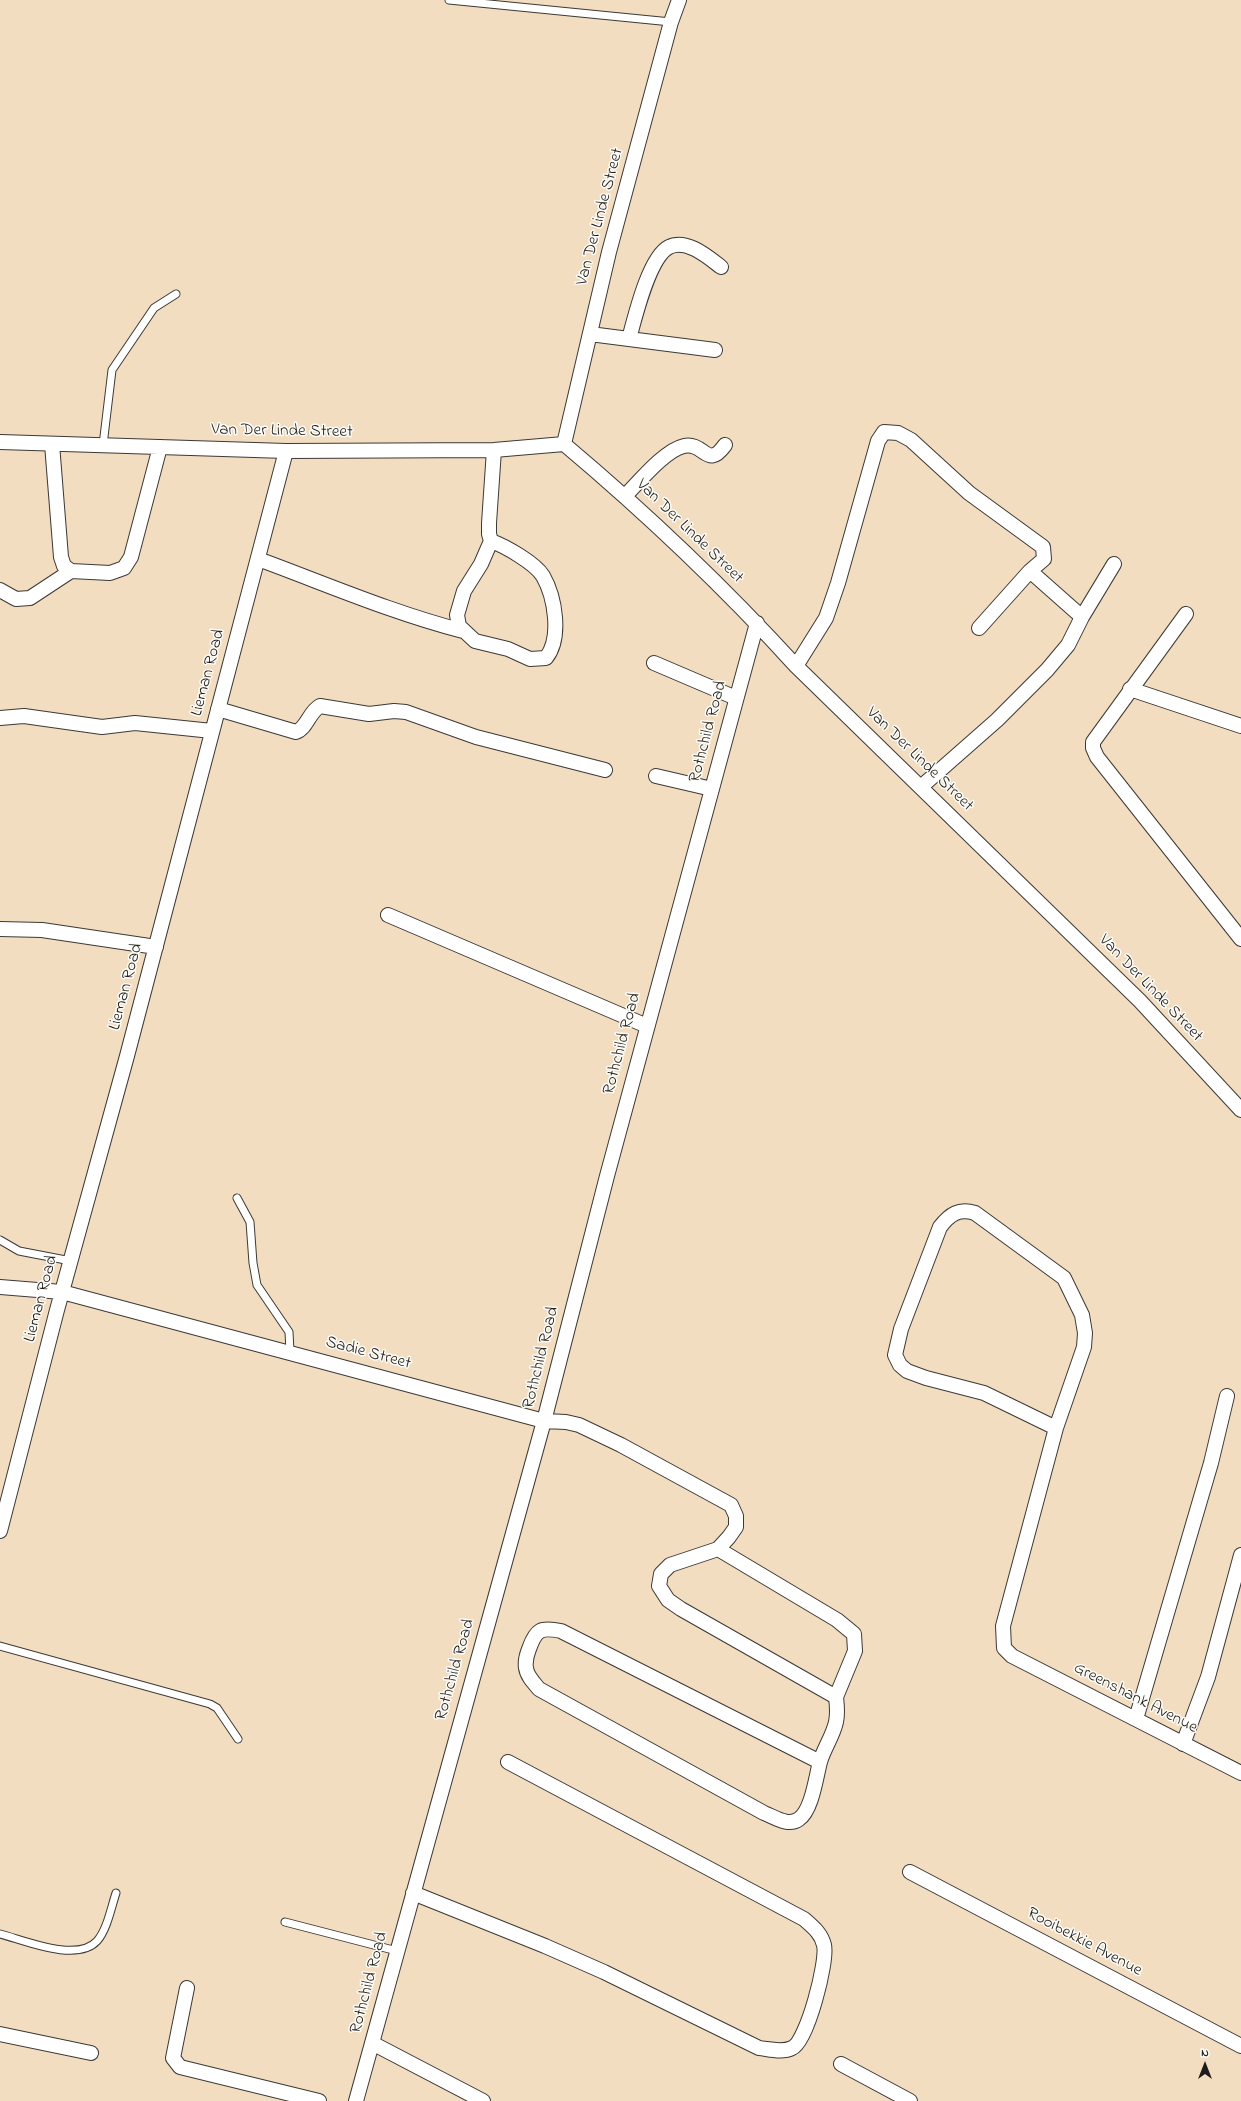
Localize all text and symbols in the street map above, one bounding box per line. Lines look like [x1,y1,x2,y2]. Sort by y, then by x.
street label: Van Der Linde Street [573,146,629,288]
street label: Van Der Linde Street [211,421,353,443]
street label: Van Der Linde Street [631,476,747,588]
street label: Lieman Road [188,627,230,719]
street label: Rothchild Road [686,679,732,785]
street label: Van Der Linde Street [861,704,977,816]
street label: Van Der Linde Street [1094,931,1206,1047]
street label: Lieman Road [106,941,148,1033]
street label: Rothchild Road [600,991,646,1097]
street label: Lieman Road [21,1253,63,1345]
street label: Rothchild Road [519,1305,565,1411]
street label: Sadie Street [323,1333,413,1375]
street label: Rothchild Road [432,1617,480,1723]
street label: Greenshank Avenue [1070,1659,1200,1739]
street label: Rooibekkie Avenue [1023,1904,1145,1982]
street label: Rothchild Road [347,1930,393,2036]
north arrow [1185,2045,1225,2085]
text: N [1201,2045,1209,2061]

